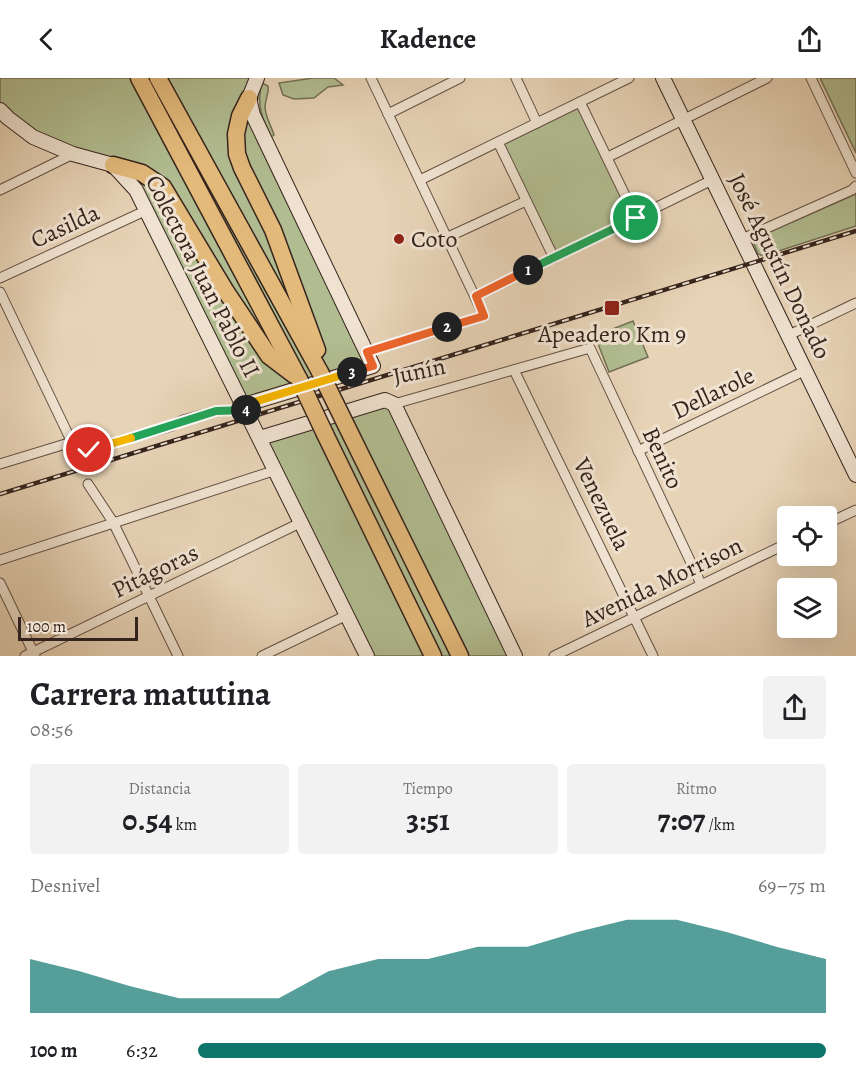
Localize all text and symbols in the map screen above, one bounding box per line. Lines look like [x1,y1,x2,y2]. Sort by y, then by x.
text: Kadence [380,21,476,57]
icon: back [30,23,63,56]
icon: share [793,23,826,56]
street label: José Agustín Donado [721,168,839,364]
street label: Colectora Juan Pablo II [138,169,268,383]
pin [610,192,661,243]
street label: Casilda [25,196,105,256]
icon: arrive [619,201,652,234]
place label: Coto [411,223,457,255]
marker: Coto [392,232,406,246]
pin: 1 [513,255,543,285]
text: 1 [525,259,531,281]
marker: Apeadero Km 9 [603,299,621,317]
pin: 2 [432,312,462,342]
text: 2 [443,316,451,338]
place label: Apeadero Km 9 [537,318,686,350]
street label: Junín [390,350,448,392]
pin: 3 [337,357,367,387]
street label: Dellarole [666,359,760,427]
text: 3 [349,361,355,383]
pin: 4 [231,395,261,425]
text: 4 [242,399,250,421]
street label: Benito [635,422,691,494]
pin [63,424,114,475]
icon: check [72,433,105,466]
street label: Venezuela [565,451,639,556]
map controls [777,506,837,638]
button: locate [777,506,837,566]
street label: Avenida Morrison [575,529,748,635]
street label: Pitágoras [106,536,204,606]
button: layers [777,578,837,638]
scale bar [18,614,138,642]
text: 100 m [27,616,66,638]
text: Carrera matutina [30,671,271,716]
button: share [763,676,826,739]
text: 08:56 [30,716,73,743]
text: Distancia [128,778,191,800]
text: Tiempo [403,778,453,800]
text: Ritmo [676,778,717,800]
text: 0.54 [122,800,173,840]
text: 3:51 [406,800,450,840]
text: 7:07 [658,800,705,840]
text: km [173,814,197,836]
text: /km [705,814,735,836]
text: Desnivel [30,872,100,899]
text: 69–75 m [758,872,826,899]
text: 100 m [30,1037,78,1064]
text: 6:32 [126,1037,158,1064]

